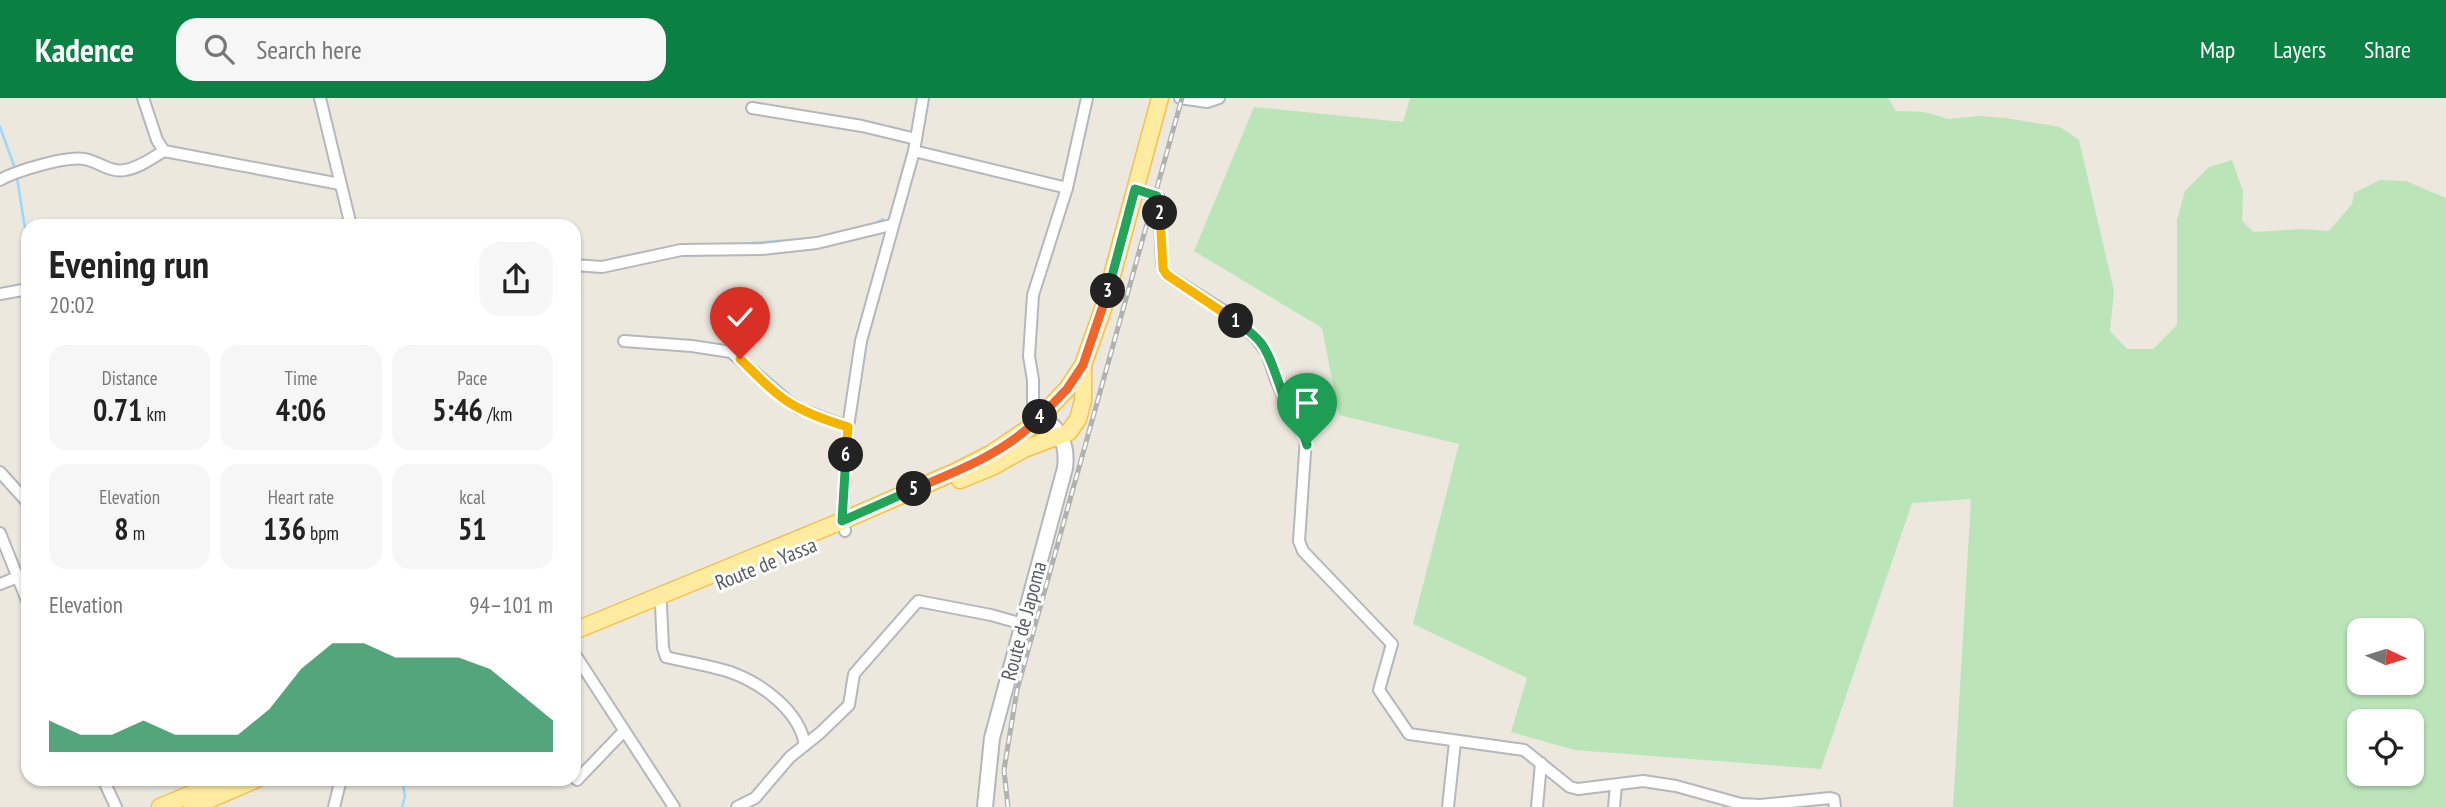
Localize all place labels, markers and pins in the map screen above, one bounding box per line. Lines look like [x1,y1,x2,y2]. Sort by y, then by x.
pin: 2 [1142,195,1178,230]
pin: 3 [1090,274,1126,308]
pin [710,287,770,359]
pin: 1 [1218,304,1254,339]
pin [1277,373,1337,445]
pin: 4 [1023,400,1058,434]
pin: 6 [828,438,864,472]
pin: 5 [897,472,932,506]

